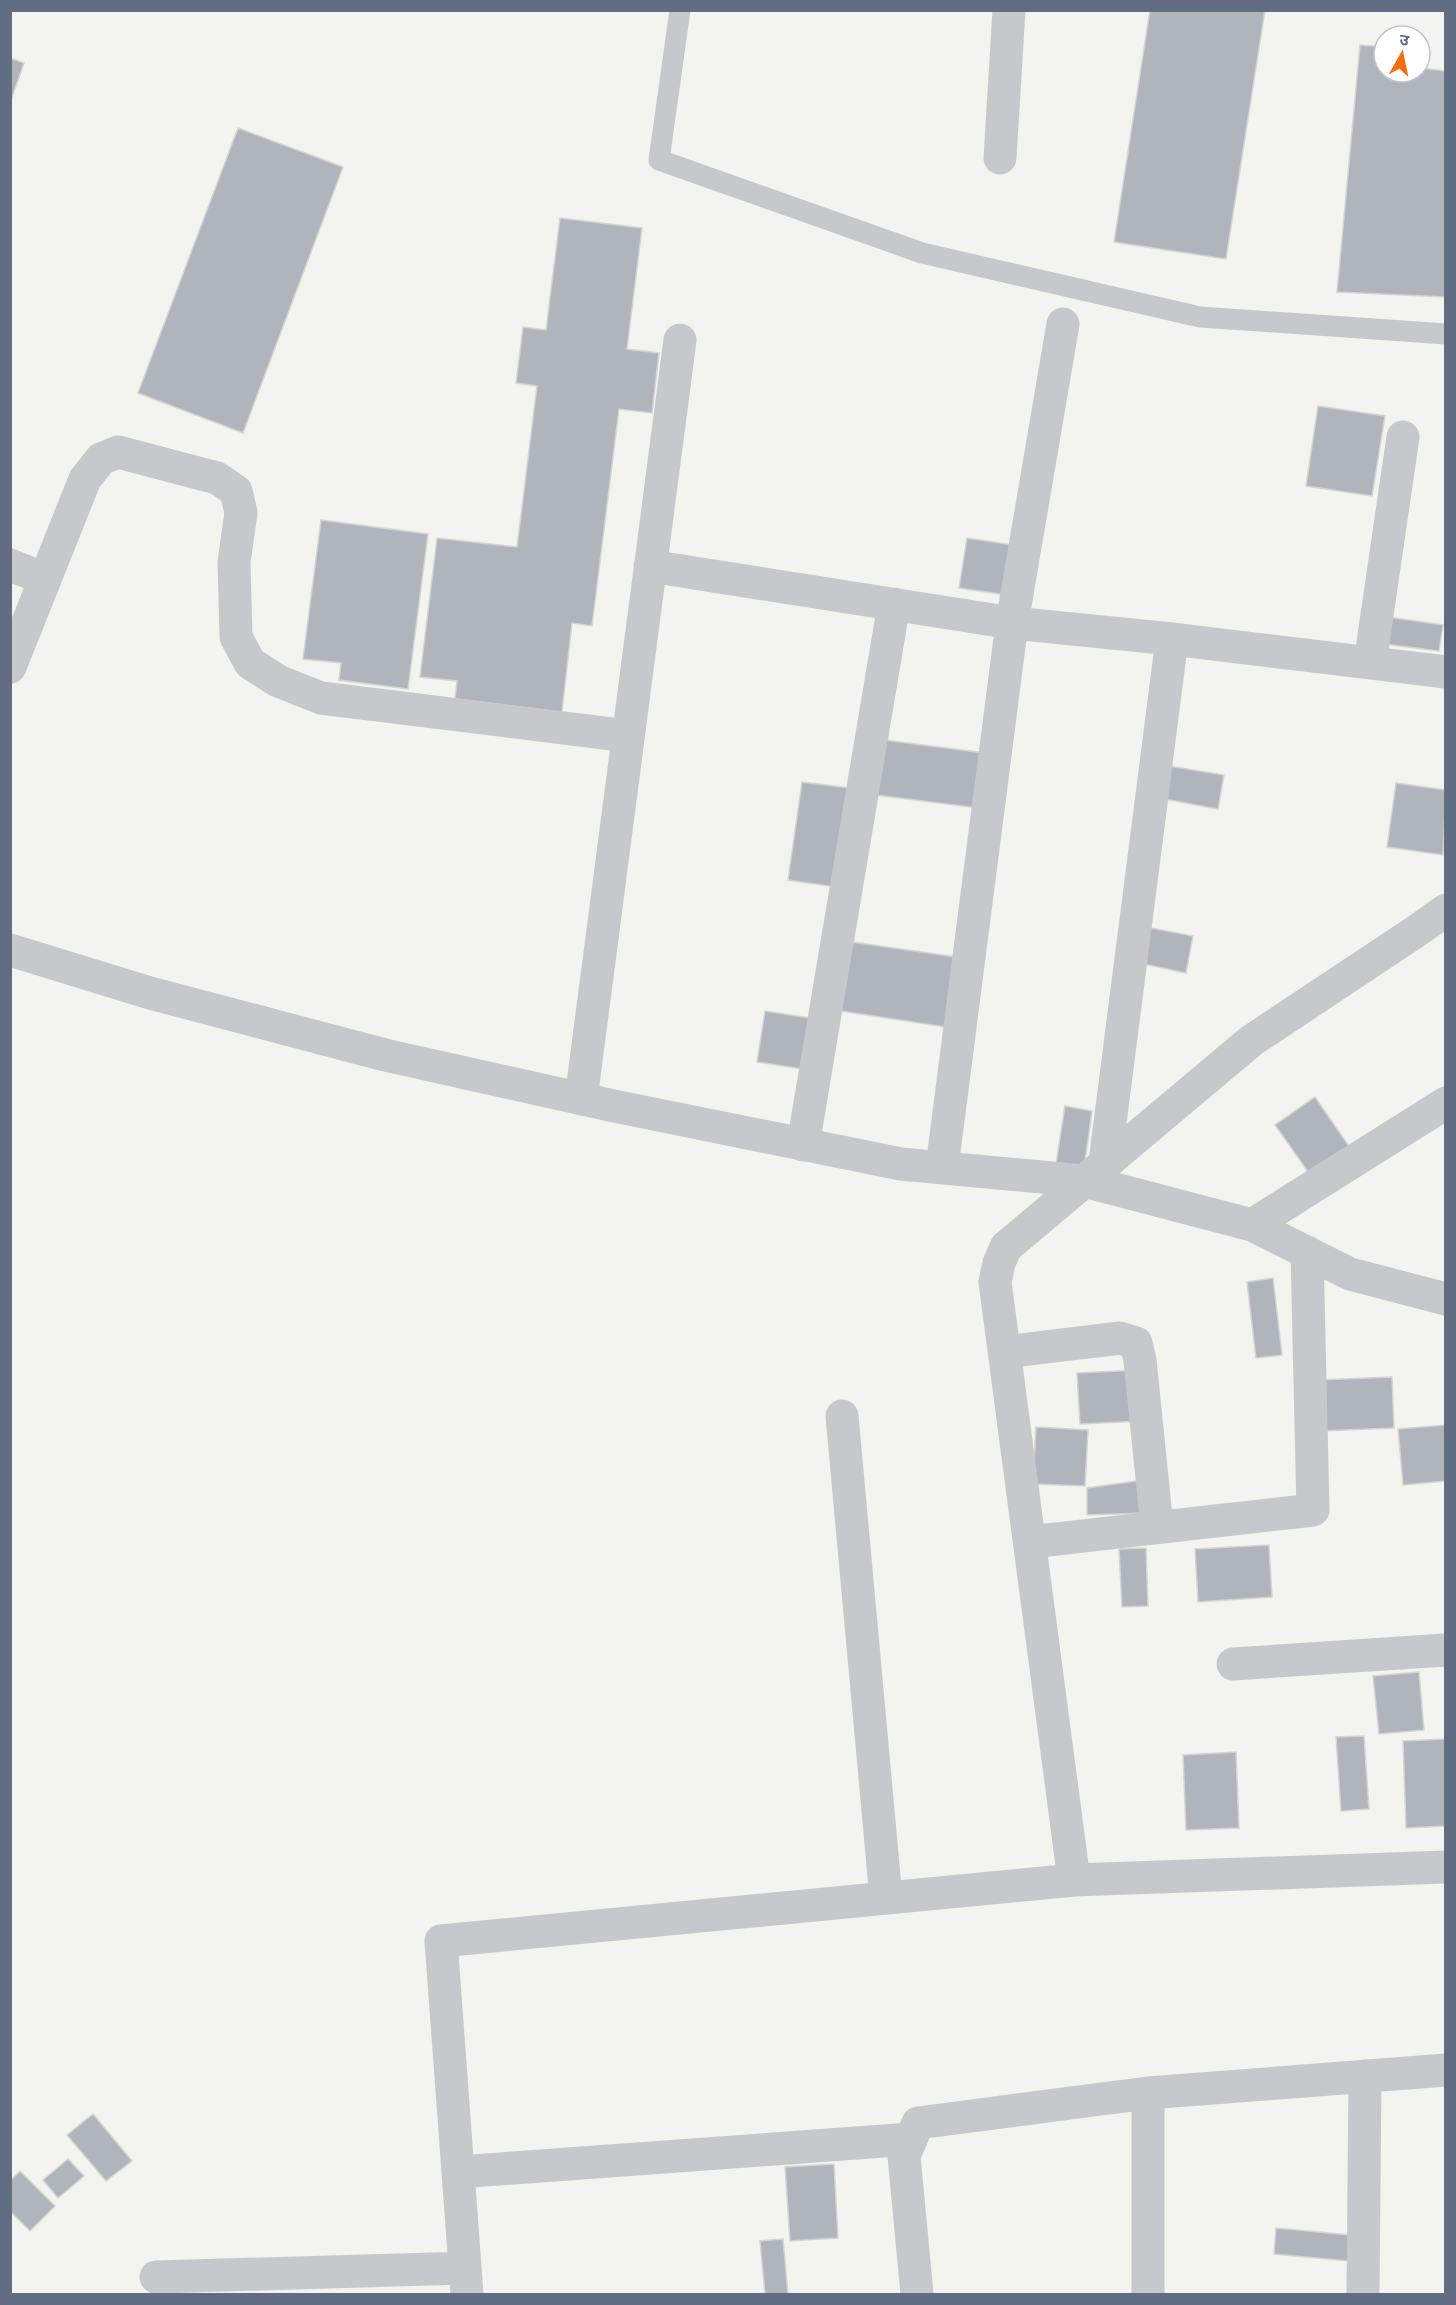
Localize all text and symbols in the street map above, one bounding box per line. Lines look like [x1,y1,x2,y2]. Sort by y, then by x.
north arrow [1372,24,1432,84]
text: उ [1398,30,1411,50]

